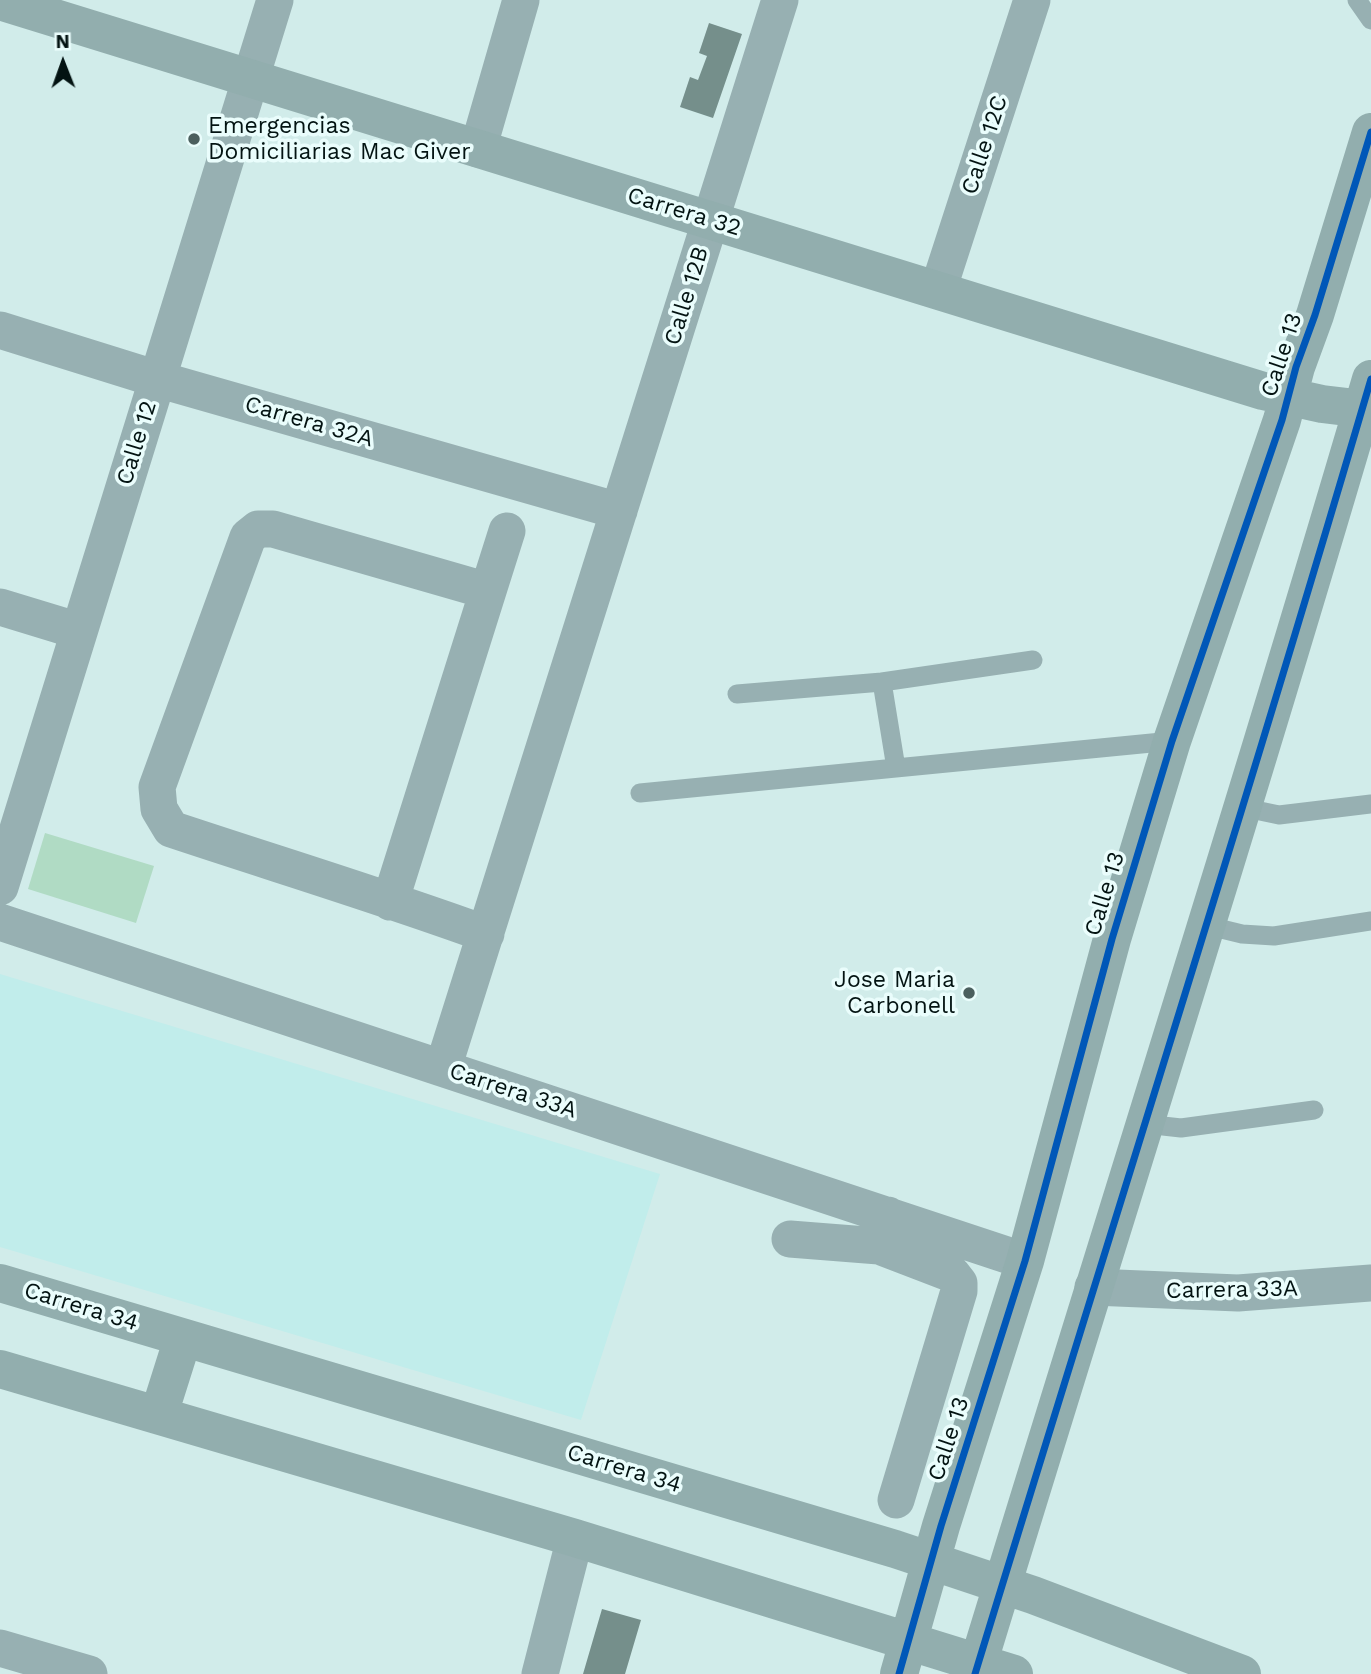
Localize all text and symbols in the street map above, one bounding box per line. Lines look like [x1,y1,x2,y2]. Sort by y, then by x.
north arrow [28,28,98,98]
text: N [55,30,70,53]
street label: Calle 12C [956,92,1014,198]
place label: Emergencias Domiciliarias Mac Giver [208,112,471,166]
marker: Emergencias Domiciliarias Mac Giver [186,131,202,147]
street label: Carrera 32 [624,182,744,242]
street label: Calle 12B [659,243,715,349]
street label: Calle 13 [1256,310,1308,400]
street label: Carrera 32A [242,390,376,454]
street label: Calle 12 [111,398,163,488]
street label: Calle 13 [1079,849,1131,939]
place label: Jose Maria Carbonell [834,966,955,1020]
marker: Jose Maria Carbonell [961,985,977,1001]
street label: Carrera 33A [446,1057,580,1125]
street label: Carrera 33A [1166,1275,1298,1305]
street label: Carrera 34 [21,1277,141,1337]
street label: Calle 13 [923,1394,975,1484]
street label: Carrera 34 [564,1439,684,1499]

